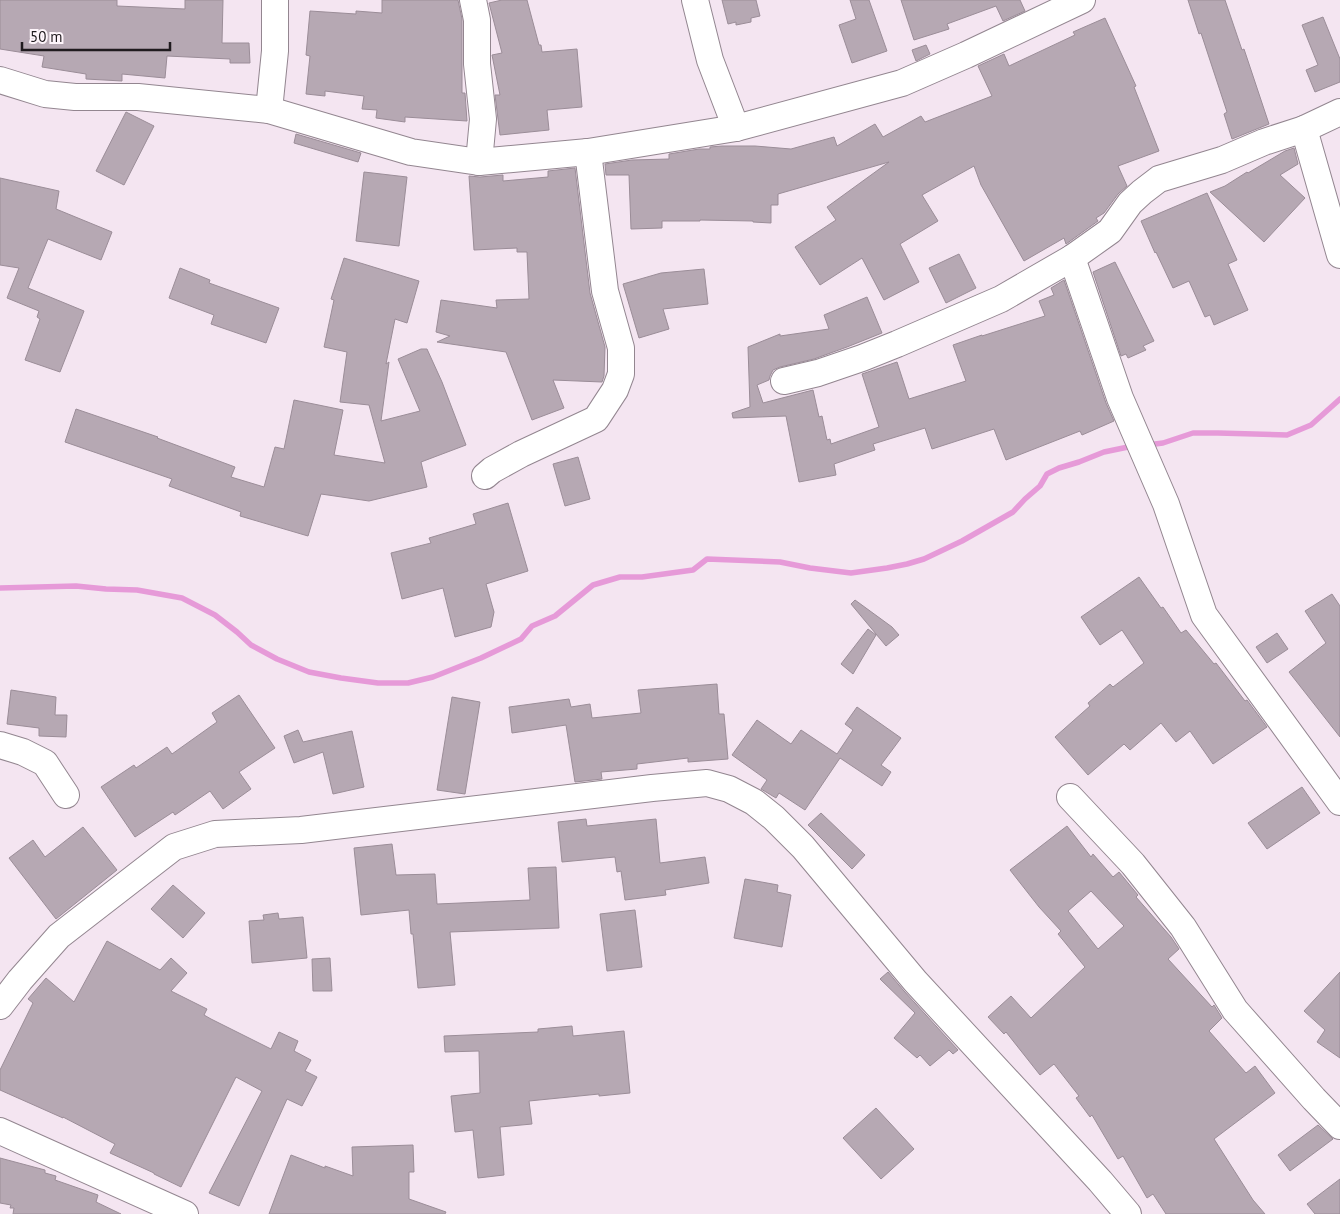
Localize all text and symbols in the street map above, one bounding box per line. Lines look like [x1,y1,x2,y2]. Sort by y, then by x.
scale bar [22,20,170,52]
text: 50 m [30,27,63,46]

